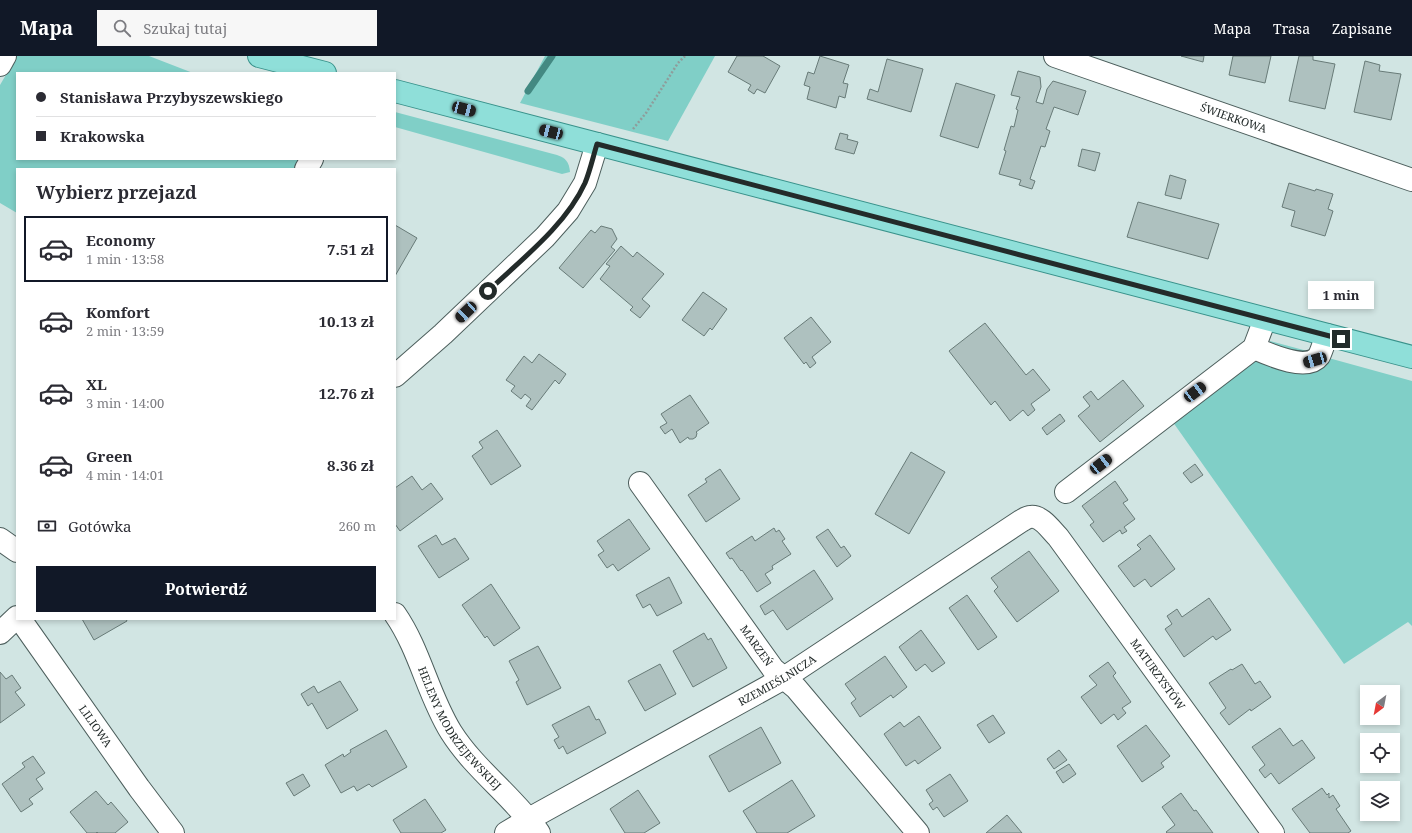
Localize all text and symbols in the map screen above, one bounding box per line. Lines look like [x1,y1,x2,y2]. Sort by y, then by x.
search box [97,10,377,46]
text: Mapa [20,15,73,41]
icon: search [111,17,133,39]
text: Szukaj tutaj [143,18,227,38]
text: Mapa [1214,19,1251,38]
text: Trasa [1273,19,1310,38]
text: Zapisane [1332,19,1392,38]
text: Stanisława Przybyszewskiego [60,87,283,107]
street label: ŚWIERKOWA [1198,99,1269,136]
car [451,100,477,118]
car [538,123,564,141]
text: Krakowska [60,126,145,146]
text: Wybierz przejazd [36,180,197,204]
text: Economy [86,230,155,250]
icon: car [38,231,74,267]
text: 7.51 zł [327,239,374,259]
text: 1 min · 13:58 [86,250,164,268]
callout: 1 min [1308,281,1374,309]
route start [479,282,497,300]
text: 1 min [1323,286,1359,304]
car [453,299,479,325]
text: Komfort [86,302,150,322]
icon: car [38,303,74,339]
text: 10.13 zł [319,311,374,331]
text: 2 min · 13:59 [86,322,164,340]
route end [1332,330,1350,348]
car [1302,351,1328,369]
text: XL [86,374,107,394]
icon: car [38,375,74,411]
car [1182,380,1208,404]
text: 12.76 zł [319,383,374,403]
text: 3 min · 14:00 [86,394,164,412]
text: Green [86,446,133,466]
icon: car [38,447,74,483]
car [1088,452,1114,476]
text: 8.36 zł [327,455,374,475]
text: 4 min · 14:01 [86,466,164,484]
icon: cash [36,515,58,537]
text: Gotówka [68,516,131,536]
text: 260 m [339,517,376,535]
button: Potwierdź [36,566,376,612]
street label: MARZEŃ [737,622,777,669]
street label: MATURZYSTÓW [1127,636,1189,713]
street label: RZEMIEŚLNICZA [735,651,819,709]
street label: HELENY MODRZEJEWSKIEJ [415,664,505,793]
north arrow [1360,685,1400,725]
map controls [1360,685,1400,821]
street label: LILIOWA [76,702,116,750]
button: locate [1360,733,1400,773]
button: layers [1360,781,1400,821]

